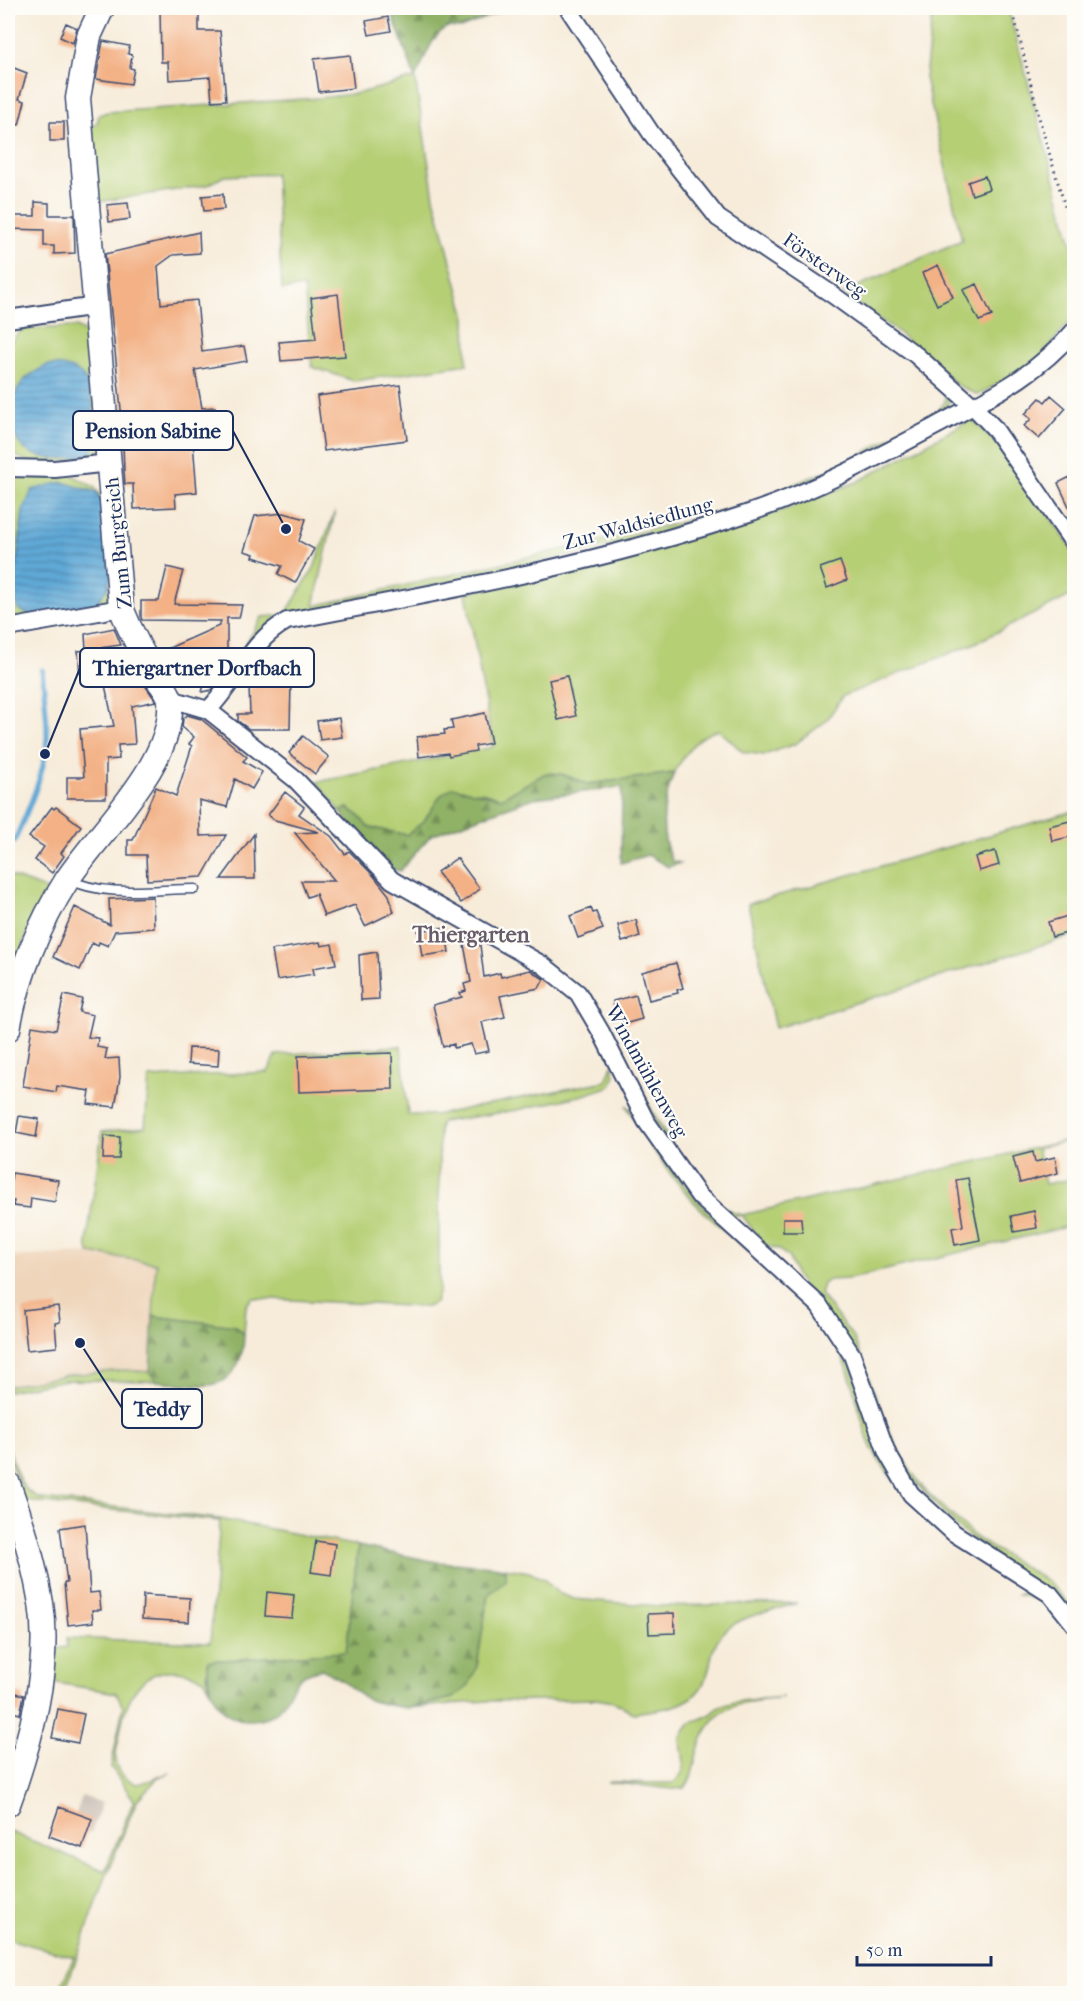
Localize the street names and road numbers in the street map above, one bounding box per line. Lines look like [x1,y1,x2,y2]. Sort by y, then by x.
street label: Försterweg [778,228,871,303]
street label: Zum Burgteich [100,475,137,610]
street label: Zur Waldsiedlung [561,492,716,555]
street label: Windmühlenweg [600,1000,693,1142]

